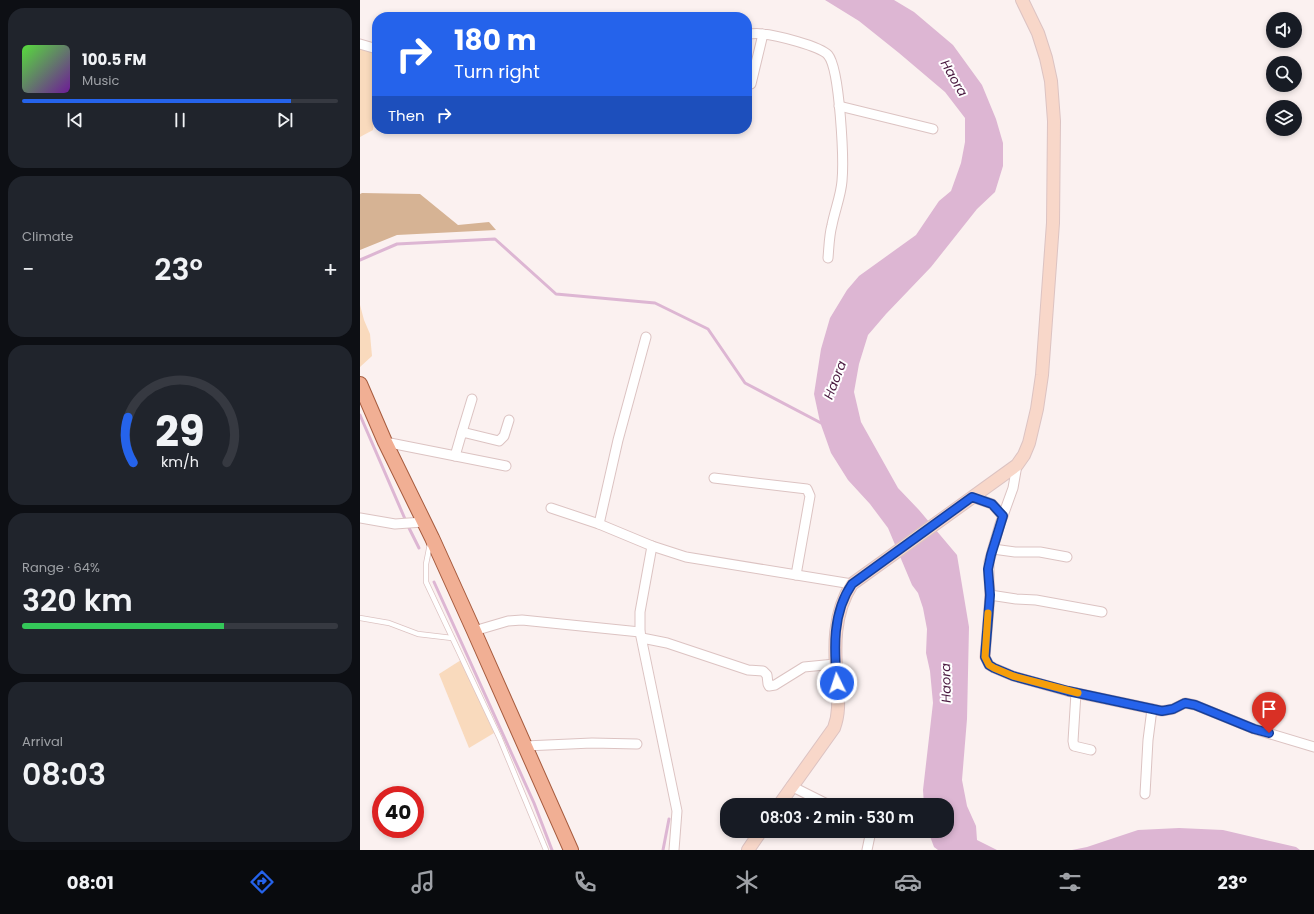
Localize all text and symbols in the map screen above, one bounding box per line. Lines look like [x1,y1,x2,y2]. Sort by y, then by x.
map controls [1266,12,1302,136]
button: sound [1266,12,1302,48]
text: 180 m [454,21,537,60]
icon: right [388,28,440,80]
text: 100.5 FM [82,49,146,70]
water label: Haora [936,56,972,100]
button: search [1266,56,1302,92]
text: Turn right [454,59,540,84]
text: Music [82,71,119,90]
button: layers [1266,100,1302,136]
icon: right [433,104,455,126]
text: Then [388,105,425,126]
icon: previous [64,109,86,131]
icon: pause [169,109,191,131]
icon: next [274,109,296,131]
text: Climate [22,227,73,246]
text: 23° [154,248,203,291]
text: − [22,254,34,285]
text: + [323,254,338,285]
water label: Haora [819,358,851,402]
text: 29 [155,402,205,461]
text: km/h [161,452,199,472]
text: Range · 64% [22,558,100,577]
text: 320 km [22,579,133,622]
position arrow [816,662,858,704]
water label: Haora [936,663,956,703]
pin [1252,692,1286,733]
icon: arrive [1258,698,1280,720]
text: Arrival [22,732,63,751]
text: 08:03 [22,753,106,796]
speed limit sign: 40 [372,786,424,838]
text: 08:03 · 2 min · 530 m [760,807,914,828]
icon: directions [248,868,276,896]
icon: music [409,868,437,896]
icon: phone [571,868,599,896]
icon: climate [733,868,761,896]
icon: car [894,868,922,896]
icon: filters [1056,868,1084,896]
text: 08:01 [67,870,114,895]
text: 23° [1218,870,1247,895]

